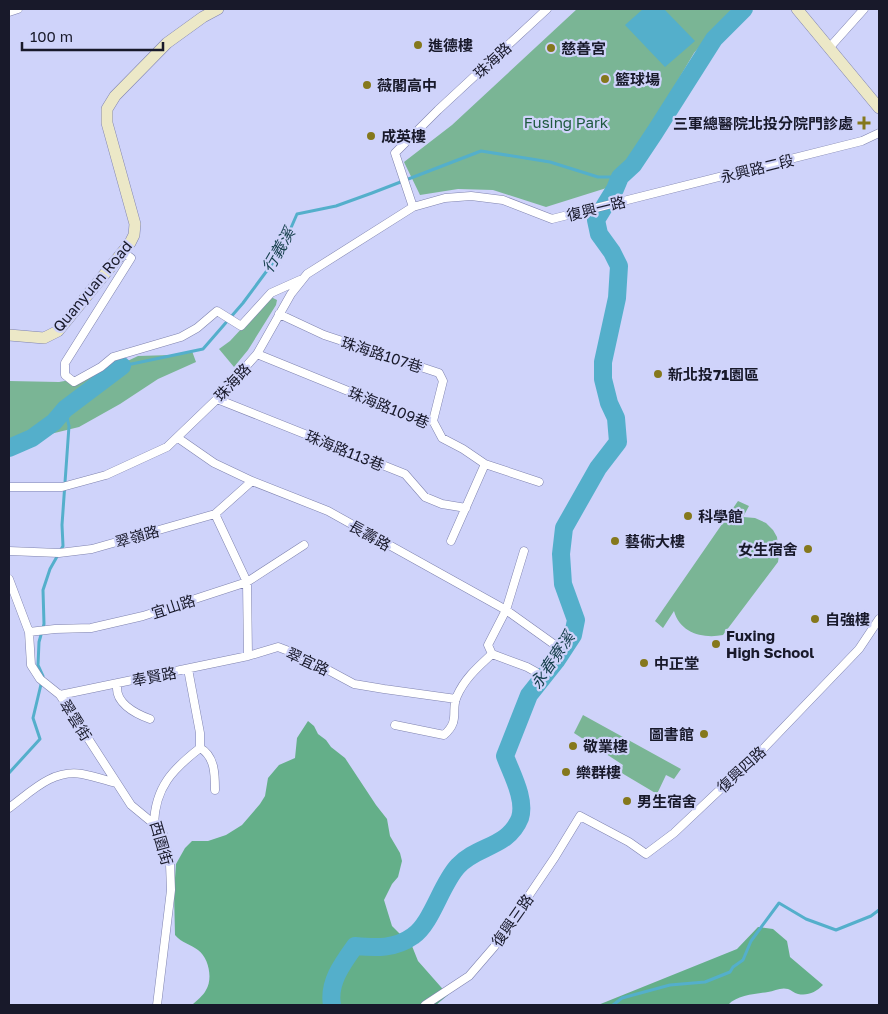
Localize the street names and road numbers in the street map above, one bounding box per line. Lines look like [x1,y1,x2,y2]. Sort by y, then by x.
street label: 珠海路 [469,38,515,82]
street label: 永興路二段 [718,150,796,186]
street label: 復興一路 [565,192,627,224]
street label: Quanyuan Road [49,237,135,335]
street label: 珠海路107巷 [339,332,425,376]
street label: 珠海路 [210,359,254,405]
street label: 珠海路109巷 [346,383,432,431]
street label: 珠海路113巷 [303,426,387,474]
street label: 長壽路 [346,516,394,554]
street label: 翠嶺路 [113,521,161,551]
street label: 宜山路 [149,590,197,622]
street label: 翠宜路 [284,643,332,679]
street label: 奉賢路 [130,663,178,689]
street label: 翠雲街 [56,696,96,744]
street label: 復興四路 [713,742,769,796]
street label: 西園街 [147,819,177,867]
street label: 復興三路 [487,890,537,950]

